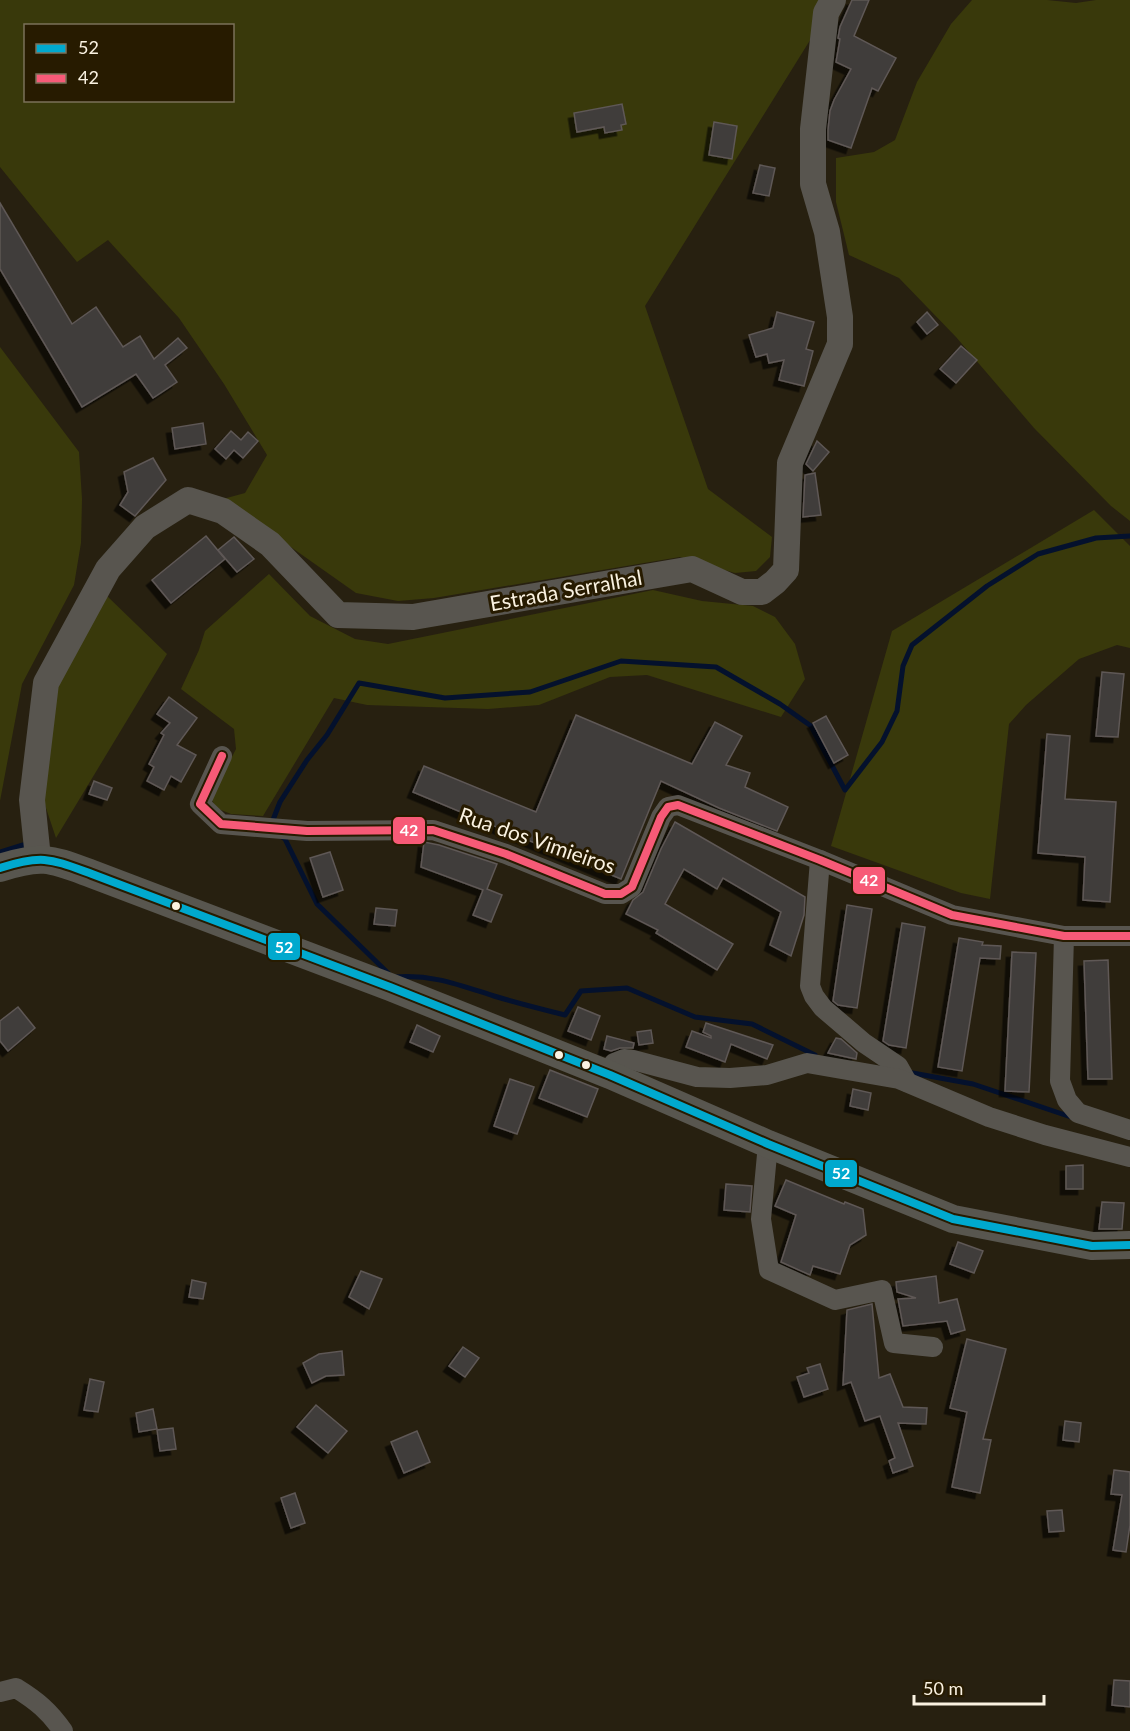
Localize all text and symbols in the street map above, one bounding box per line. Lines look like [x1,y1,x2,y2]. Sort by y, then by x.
legend [24,24,234,102]
text: 52 [78,36,99,58]
text: 42 [78,66,99,88]
street label: Estrada Serralhal [488,564,644,615]
street label: Rua dos Vimieiros [456,801,619,878]
line badge: 42 [392,816,426,845]
text: 42 [400,820,418,839]
line badge: 42 [852,866,886,895]
text: 42 [860,870,878,889]
unlabelled marker [170,900,182,912]
line badge: 52 [267,932,301,961]
text: 52 [275,937,293,956]
unlabelled marker [553,1049,565,1061]
unlabelled marker [580,1059,592,1071]
line badge: 52 [824,1159,858,1188]
text: 52 [832,1163,850,1182]
scale bar [914,1668,1044,1706]
text: 50 m [923,1677,963,1699]

